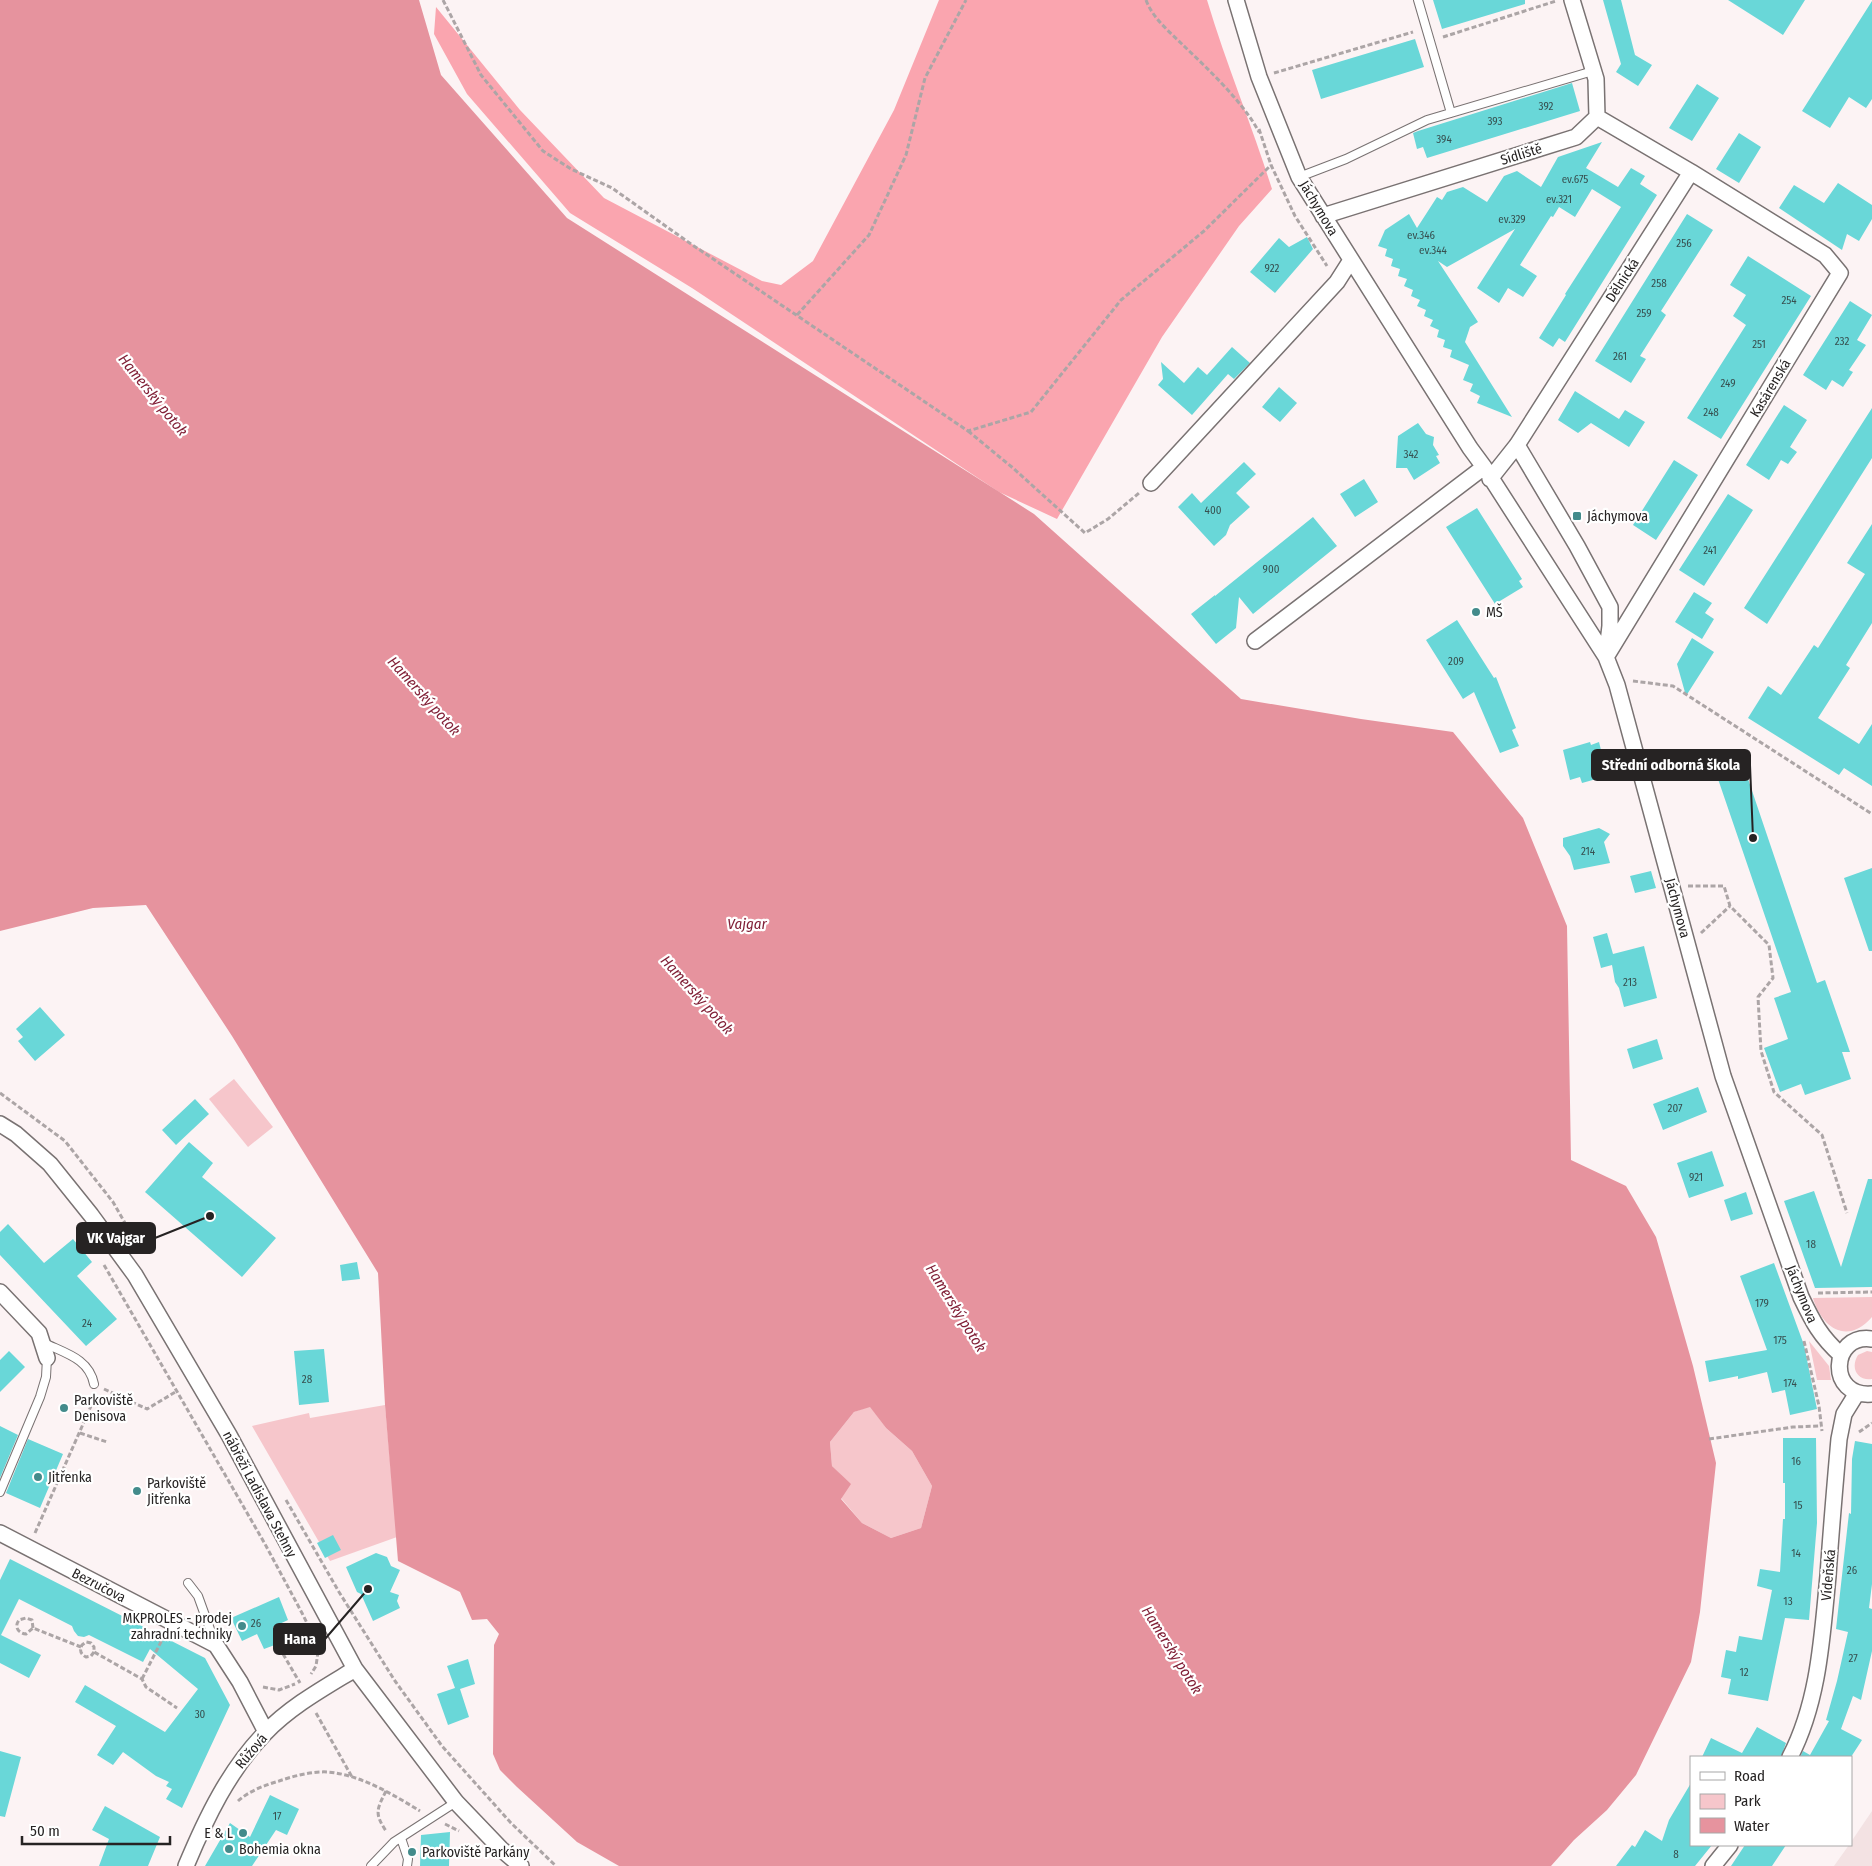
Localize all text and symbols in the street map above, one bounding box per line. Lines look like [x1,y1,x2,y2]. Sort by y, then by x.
house number: 392 [1539,100,1554,113]
house number: 393 [1488,115,1502,128]
house number: 394 [1436,133,1452,146]
street label: Sídliště [1498,140,1544,169]
house number: ev.675 [1562,173,1588,186]
street label: Jáchymova [1296,178,1342,239]
house number: ev.321 [1546,193,1572,206]
house number: ev.329 [1498,213,1526,226]
house number: ev.346 [1407,229,1436,242]
house number: 256 [1676,237,1692,250]
house number: ev.344 [1419,244,1448,257]
street label: Dělnická [1602,255,1643,305]
house number: 922 [1265,262,1280,275]
house number: 258 [1651,277,1667,290]
house number: 254 [1781,294,1797,307]
house number: 259 [1636,307,1652,320]
house number: 232 [1835,335,1849,348]
house number: 251 [1752,338,1766,351]
water label: Hamerský potok [115,350,192,440]
house number: 261 [1613,350,1627,363]
street label: Kasárenská [1746,356,1794,420]
house number: 249 [1720,377,1736,390]
house number: 248 [1703,406,1719,419]
house number: 342 [1404,448,1419,461]
house number: 400 [1205,504,1222,517]
place label: Jáchymova [1587,508,1648,525]
marker: Jáchymova [1571,510,1583,522]
house number: 241 [1703,544,1717,557]
house number: 900 [1263,563,1280,576]
place label: MŠ [1486,603,1503,621]
marker: MŠ [1470,606,1482,618]
water label: Hamerský potok [384,653,465,740]
house number: 209 [1448,655,1464,668]
callout: Střední odborná škola [1592,750,1750,780]
text: Střední odborná škola [1602,756,1741,774]
house number: 214 [1581,845,1596,858]
street label: Jáchymova [1661,876,1694,940]
water label: Vajgar [727,915,768,933]
water label: Hamerský potok [657,952,738,1039]
house number: 213 [1623,976,1637,989]
house number: 207 [1668,1102,1683,1115]
house number: 921 [1689,1171,1703,1184]
callout: VK Vajgar [77,1223,155,1253]
text: VK Vajgar [86,1229,146,1247]
house number: 18 [1806,1238,1816,1251]
water label: Hamerský potok [922,1261,990,1356]
street label: Jáchymova [1782,1263,1821,1326]
house number: 179 [1755,1297,1769,1310]
house number: 24 [82,1317,93,1330]
house number: 175 [1773,1334,1787,1347]
house number: 28 [302,1373,313,1386]
house number: 174 [1783,1377,1798,1390]
place label: Parkoviště Denisova [74,1392,133,1425]
marker: Parkoviště Denisova [58,1402,70,1414]
street label: nábřeží Ladislava Stehny [219,1428,300,1561]
house number: 16 [1791,1455,1801,1468]
place label: Jitřenka [48,1469,92,1486]
marker: Jitřenka [32,1471,44,1483]
place label: Parkoviště Jitřenka [147,1475,206,1508]
marker: Parkoviště Jitřenka [131,1485,143,1497]
house number: 15 [1793,1499,1803,1512]
house number: 14 [1791,1547,1801,1560]
street label: Vídeňská [1818,1548,1839,1602]
house number: 26 [1847,1564,1858,1577]
street label: Bezručova [69,1565,129,1606]
house number: 13 [1783,1595,1793,1608]
water label: Hamerský potok [1138,1603,1206,1698]
place label: MKPROLES - prodej zahradní techniky [122,1610,233,1643]
house number: 26 [251,1617,262,1630]
marker: MKPROLES - prodej zahradní techniky [236,1620,248,1632]
callout: Hana [274,1624,325,1654]
text: Hana [284,1630,316,1648]
house number: 27 [1848,1652,1858,1665]
house number: 12 [1739,1666,1749,1679]
house number: 30 [195,1708,206,1721]
street label: Růžová [232,1730,271,1772]
legend [1690,1756,1852,1846]
text: Road [1734,1767,1765,1785]
text: Park [1734,1792,1761,1810]
house number: 17 [273,1810,282,1823]
scale bar [22,1814,170,1846]
text: Water [1734,1817,1770,1835]
text: 50 m [30,1822,60,1840]
place label: E & L [204,1825,233,1842]
marker: E & L [237,1827,249,1839]
place label: Bohemia okna [239,1841,321,1858]
marker: Bohemia okna [223,1843,235,1855]
place label: Parkoviště Parkány [422,1844,530,1861]
marker: Parkoviště Parkány [406,1846,418,1858]
house number: 8 [1673,1848,1679,1861]

